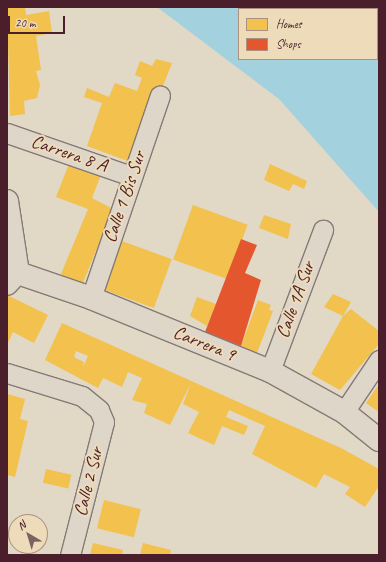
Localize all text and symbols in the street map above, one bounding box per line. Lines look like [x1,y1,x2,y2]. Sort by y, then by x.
scale bar [10,8,67,34]
legend [238,8,378,60]
text: 20 m [15,15,35,31]
text: Homes [276,16,302,32]
text: Shops [276,36,301,52]
street label: Carrera 8 A [28,130,110,178]
street label: Calle 1 Bis Sur [99,148,151,246]
street label: Calle 1A Sur [272,259,320,341]
street label: Carrera 9 [170,321,238,367]
street label: Calle 2 Sur [69,445,109,519]
north arrow [8,514,48,554]
text: N [14,518,28,533]

